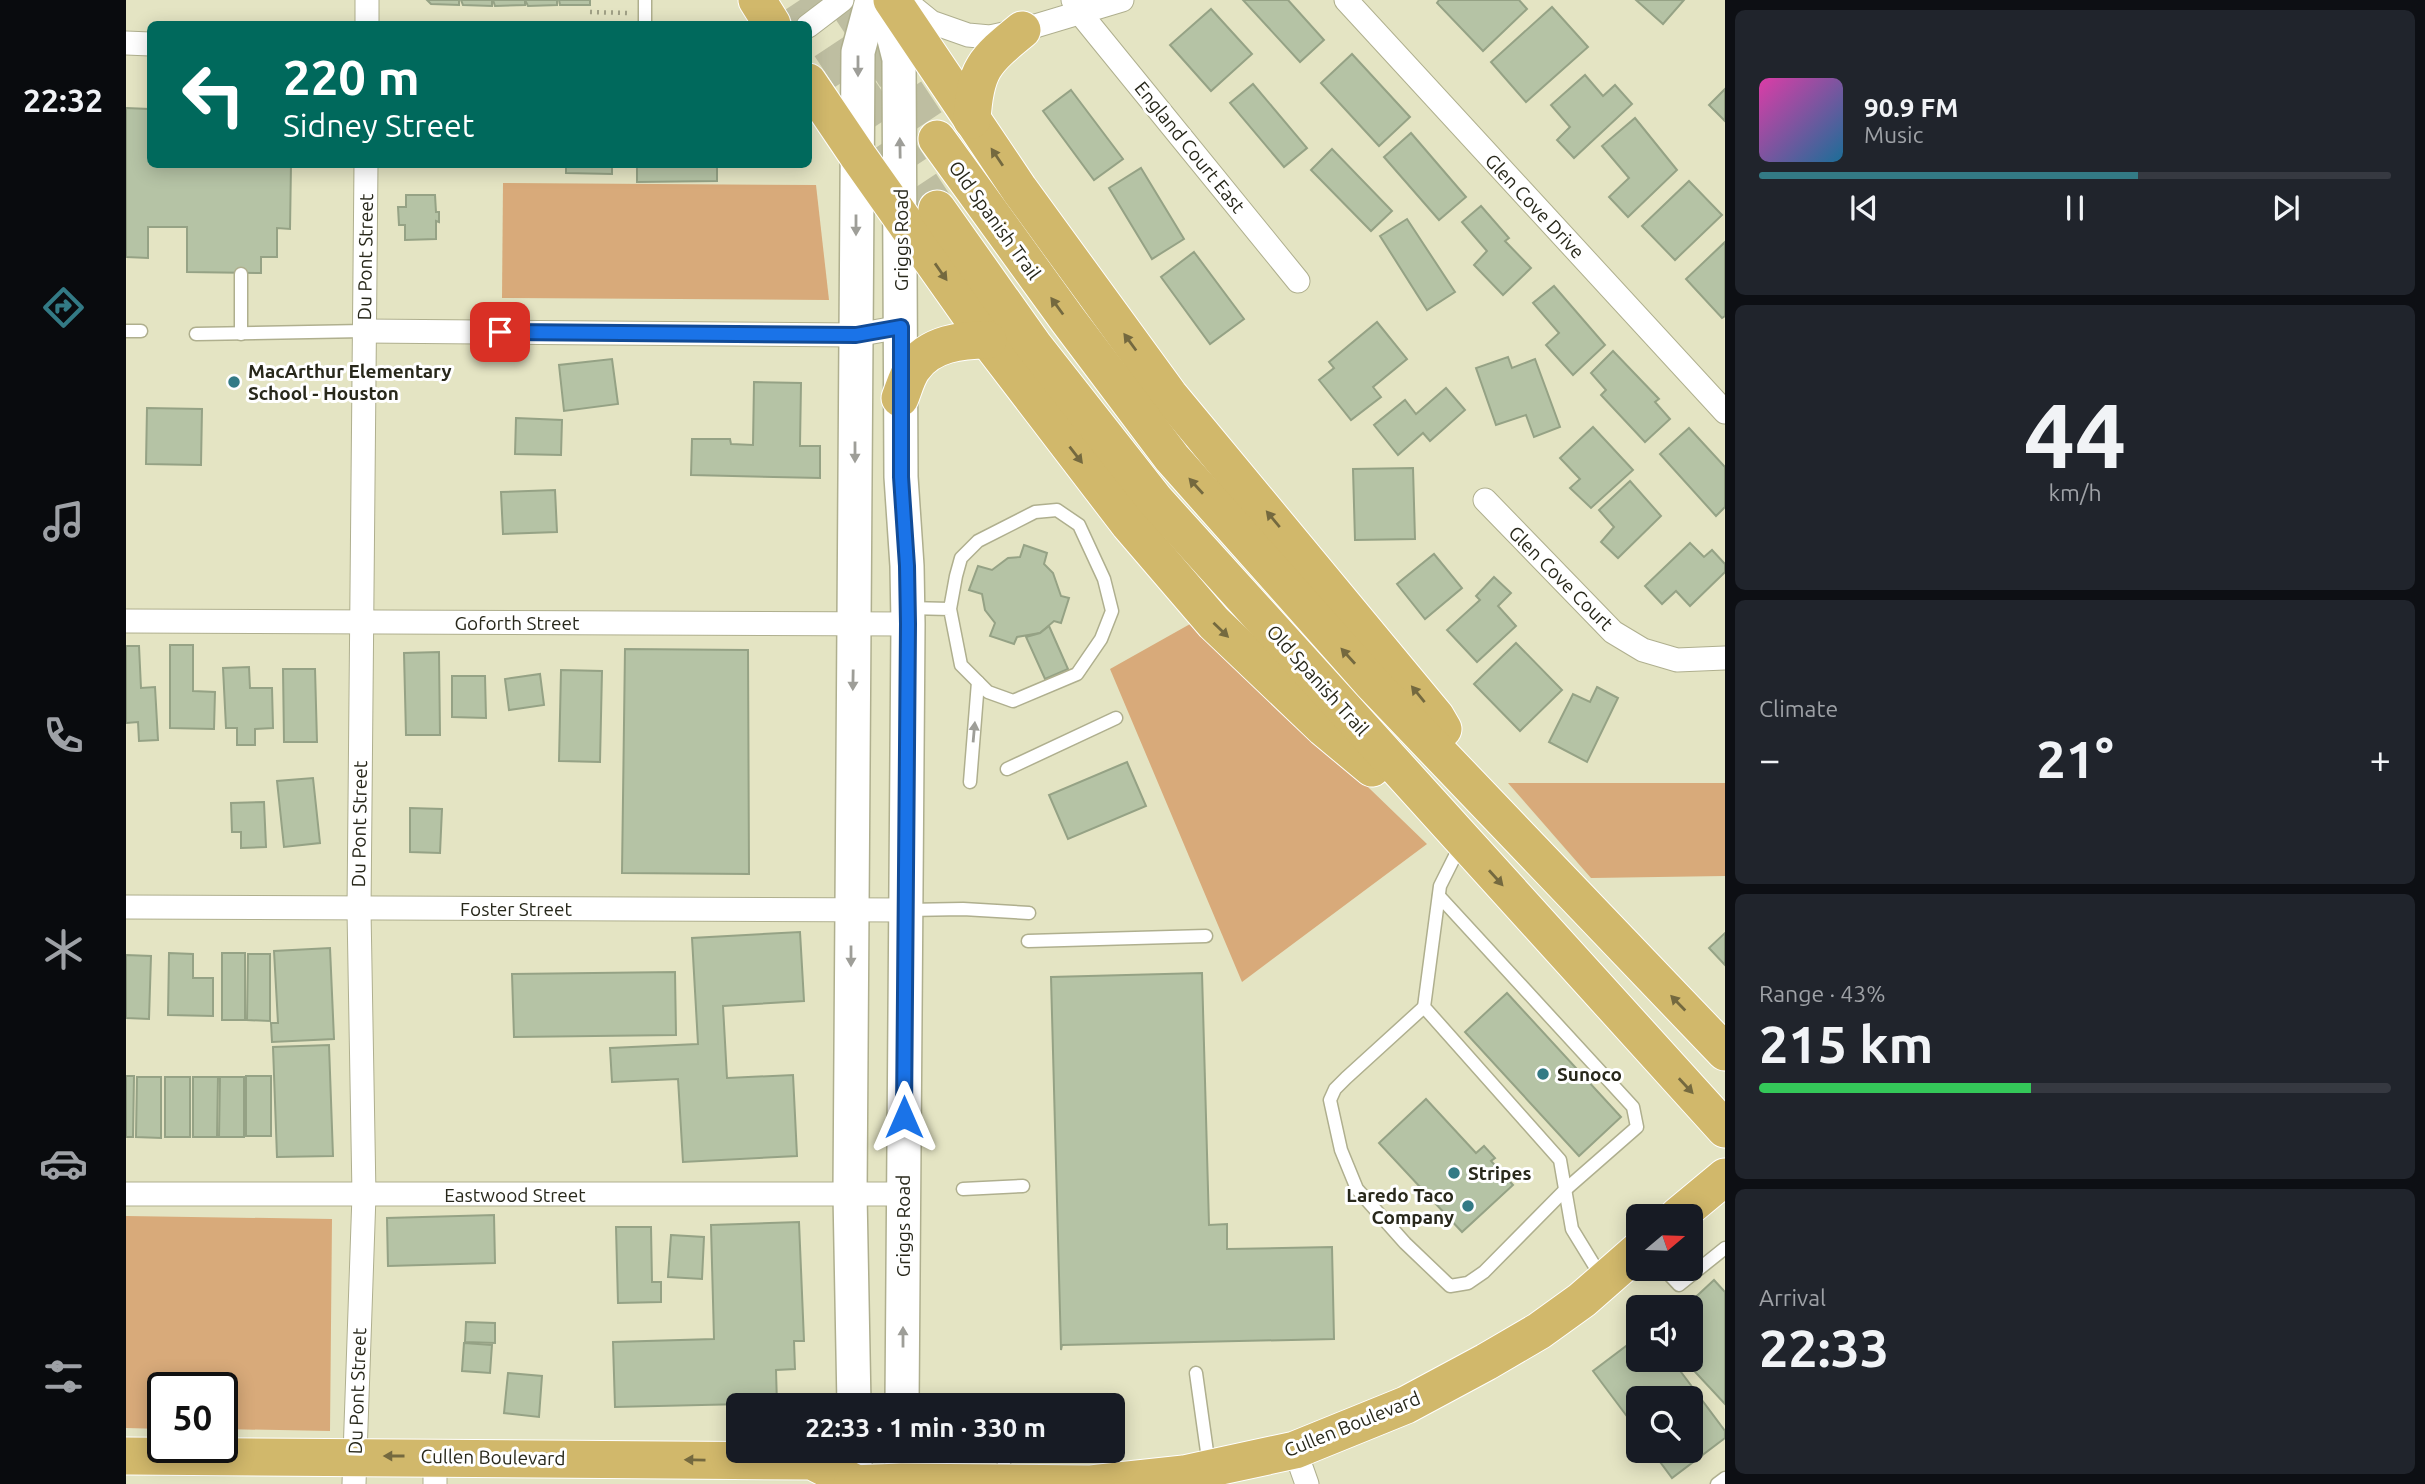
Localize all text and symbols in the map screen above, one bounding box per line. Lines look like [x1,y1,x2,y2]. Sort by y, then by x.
icon: left [168,49,259,140]
text: 220 m [283,49,420,104]
one-way arrow [852,56,864,78]
street label: England Court East [1130,77,1250,217]
text: 22:32 [23,82,103,118]
text: 90.9 FM [1864,93,1958,122]
text: Sidney Street [283,107,474,143]
text: Music [1864,122,1923,147]
one-way arrow [895,137,906,159]
one-way arrow [990,148,1004,166]
street label: Glen Cove Drive [1481,149,1589,263]
street label: Old Spanish Trail [945,156,1045,284]
street label: Griggs Road [890,189,912,291]
icon: previous [1845,189,1883,227]
icon: pause [2056,189,2094,227]
icon: next [2267,189,2305,227]
street label: Du Pont Street [353,193,377,320]
one-way arrow [850,214,862,236]
one-way arrow [934,263,948,281]
icon: directions [39,283,88,332]
one-way arrow [1051,297,1065,315]
pin [470,302,530,362]
icon: arrive [481,313,519,351]
one-way arrow [1123,333,1138,351]
place label: MacArthur Elementary School - Houston [248,360,452,404]
marker: MacArthur Elementary School - Houston [226,374,242,390]
text: 44 [2024,383,2126,485]
one-way arrow [849,441,861,463]
one-way arrow [1069,446,1083,464]
one-way arrow [1189,477,1204,494]
text: km/h [2048,480,2102,505]
icon: music [39,497,88,546]
one-way arrow [1266,510,1281,527]
street label: Glen Cove Court [1504,521,1618,635]
street label: Goforth Street [455,612,580,634]
street label: Old Spanish Trail [1263,620,1373,740]
one-way arrow [1212,622,1229,638]
one-way arrow [1340,647,1356,664]
one-way arrow [847,669,859,691]
one-way arrow [1410,686,1425,704]
text: Climate [1759,696,1838,721]
icon: phone [39,711,88,760]
one-way arrow [969,721,980,743]
text: 21° [2036,730,2114,788]
text: − [1759,738,1780,780]
text: + [2370,738,2391,780]
street label: Du Pont Street [347,760,371,887]
one-way arrow [1488,869,1504,886]
street label: Foster Street [460,898,572,920]
icon: climate [39,925,88,974]
one-way arrow [845,945,857,967]
text: Range · 43% [1759,981,1886,1006]
one-way arrow [1670,995,1686,1012]
text: 215 km [1759,1015,1933,1073]
place label: Sunoco [1557,1063,1622,1085]
marker: Sunoco [1535,1066,1551,1082]
one-way arrow [1677,1078,1693,1095]
position arrow [867,1080,941,1154]
icon: car [39,1139,88,1188]
place label: Stripes [1468,1162,1531,1184]
marker: Stripes [1446,1165,1462,1181]
street label: Griggs Road [892,1175,914,1277]
street label: Eastwood Street [444,1184,586,1206]
place label: Laredo Taco Company [1346,1184,1454,1228]
marker: Laredo Taco Company [1460,1198,1476,1214]
north arrow [1626,1204,1703,1281]
map controls [1626,1204,1703,1463]
text: Arrival [1759,1285,1826,1310]
button: sound [1626,1295,1703,1372]
text: 22:33 [1759,1319,1889,1377]
one-way arrow [897,1326,909,1348]
street label: Du Pont Street [344,1327,370,1455]
icon: filters [39,1352,88,1401]
speed limit sign: 50 [147,1372,238,1463]
button: search [1626,1386,1703,1463]
street label: Cullen Boulevard [1281,1387,1423,1461]
text: 22:33 · 1 min · 330 m [805,1413,1046,1442]
street label: Cullen Boulevard [420,1445,566,1469]
one-way arrow [383,1450,405,1462]
one-way arrow [684,1454,706,1465]

